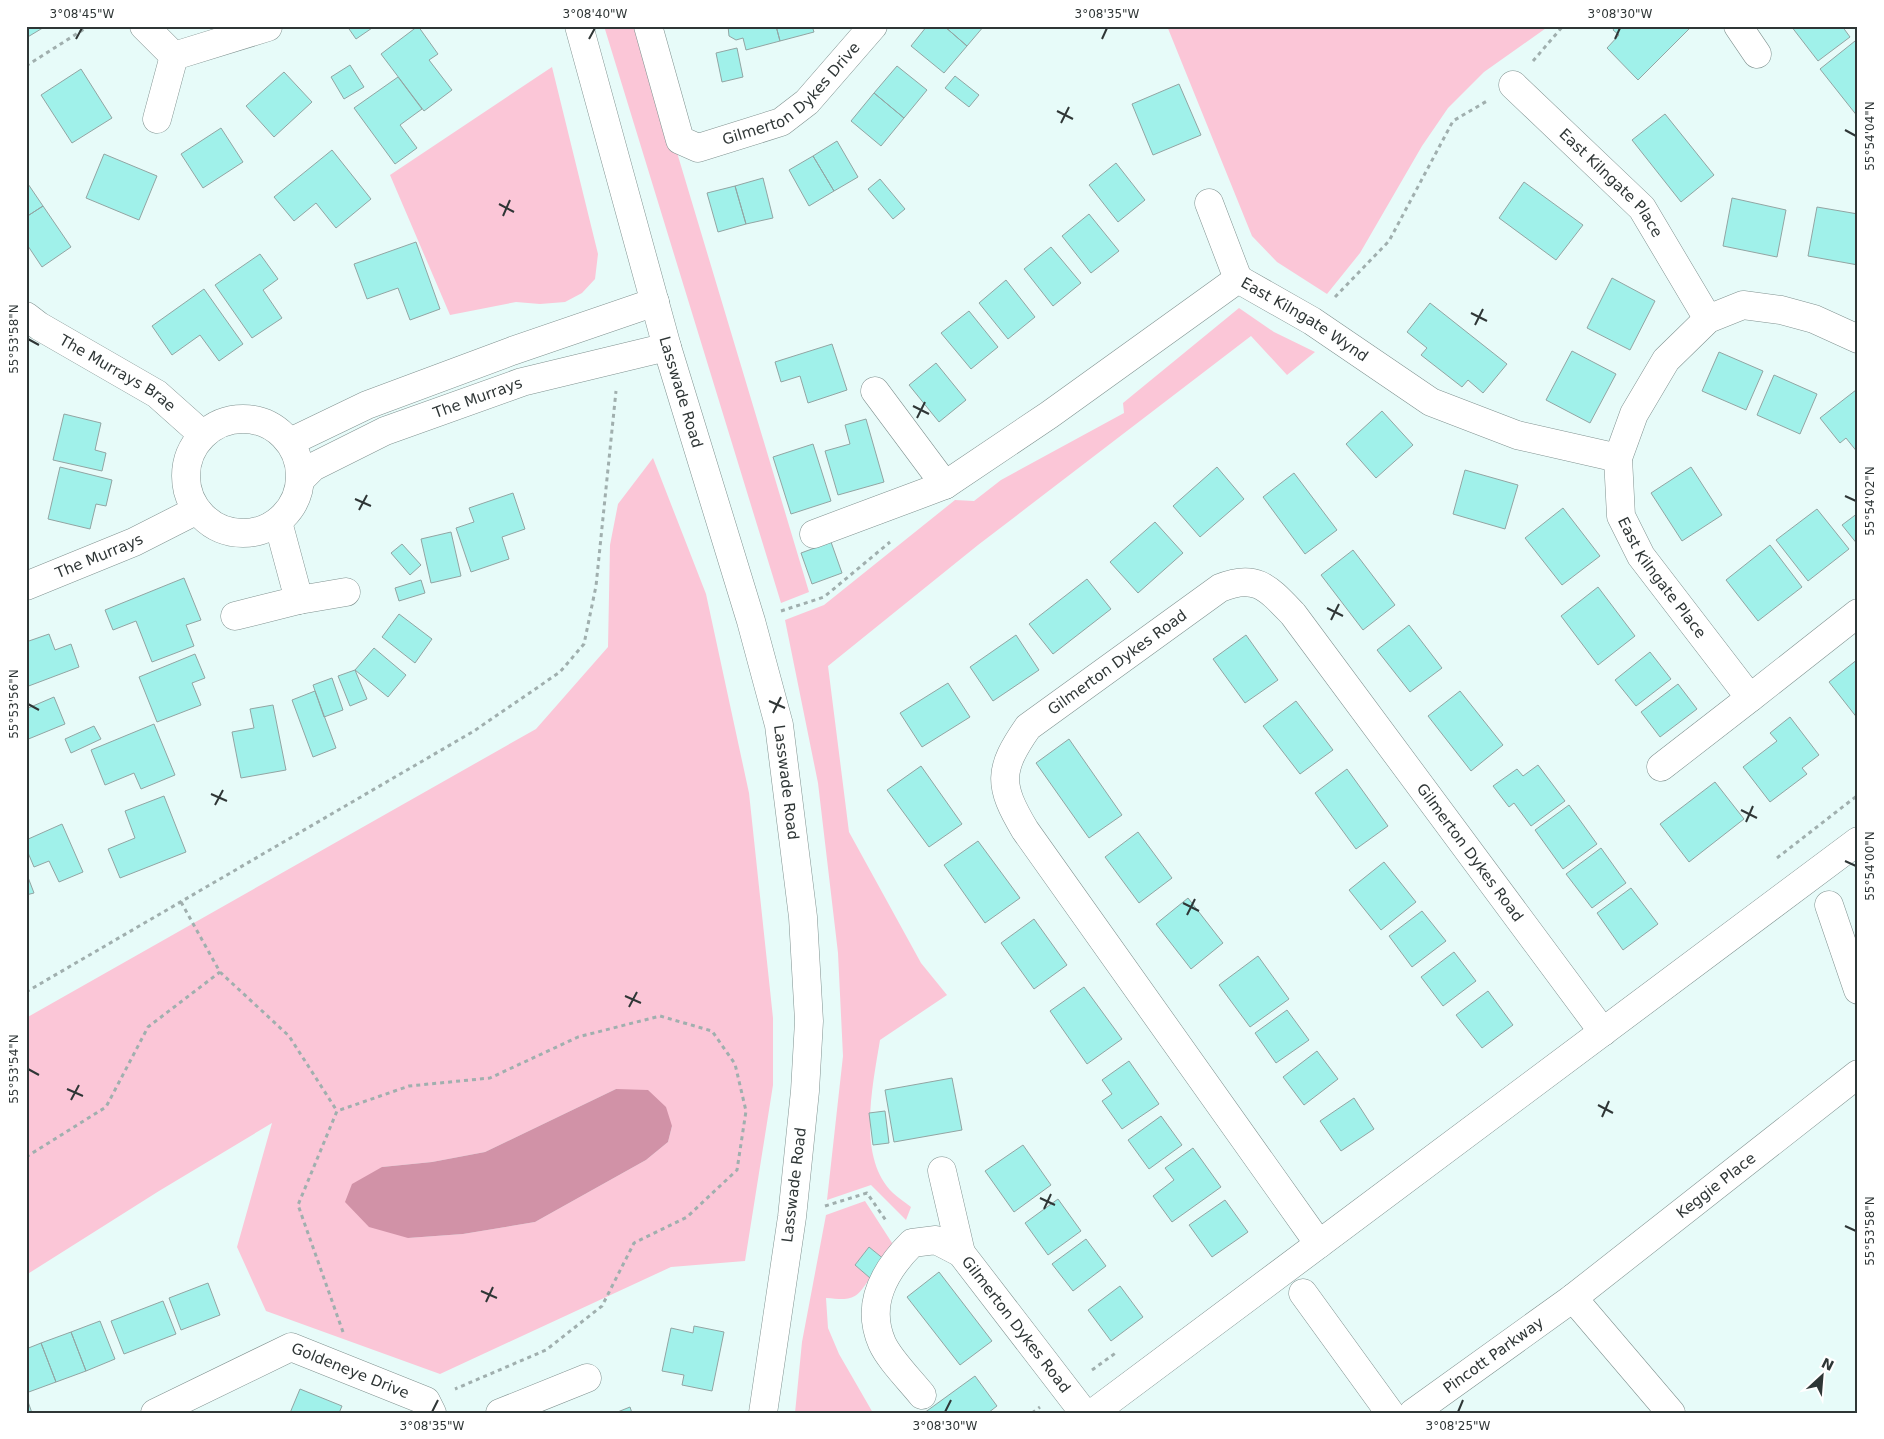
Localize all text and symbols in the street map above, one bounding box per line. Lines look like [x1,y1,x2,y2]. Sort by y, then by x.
text: 3°08'45"W [50,7,115,21]
text: 3°08'40"W [563,7,628,21]
text: 3°08'35"W [1075,7,1140,21]
text: 3°08'30"W [1588,7,1653,21]
street label: Gilmerton Dykes Drive [720,39,864,149]
text: 55°54'04"N [1863,101,1877,171]
street label: East Kilngate Place [1555,125,1666,241]
street label: East Kilngate Wynd [1238,274,1372,365]
text: 55°53'58"N [7,304,21,374]
street label: The Murrays Brae [55,330,179,415]
street label: Lasswade Road [655,334,706,450]
street label: The Murrays [430,374,525,422]
text: 55°54'02"N [1863,466,1877,536]
street label: East Kilngate Place [1614,514,1710,642]
street label: The Murrays [52,530,146,582]
street label: Gilmerton Dykes Road [1044,606,1190,719]
text: 55°53'56"N [7,669,21,739]
street label: Lasswade Road [770,724,802,841]
street label: Gilmerton Dykes Road [1413,780,1527,925]
text: 55°54'00"N [1863,831,1877,901]
text: 55°53'54"N [7,1034,21,1104]
street label: Lasswade Road [778,1126,810,1244]
street label: Keggie Place [1673,1149,1759,1222]
text: 55°53'58"N [1863,1196,1877,1266]
street label: Gilmerton Dykes Road [958,1253,1074,1396]
street label: Pincott Parkway [1440,1313,1547,1397]
street label: Goldeneye Drive [289,1339,412,1402]
north arrow [1796,1352,1846,1402]
text: N [1819,1355,1836,1374]
text: 3°08'35"W [400,1419,465,1433]
text: 3°08'30"W [913,1419,978,1433]
text: 3°08'25"W [1426,1419,1491,1433]

